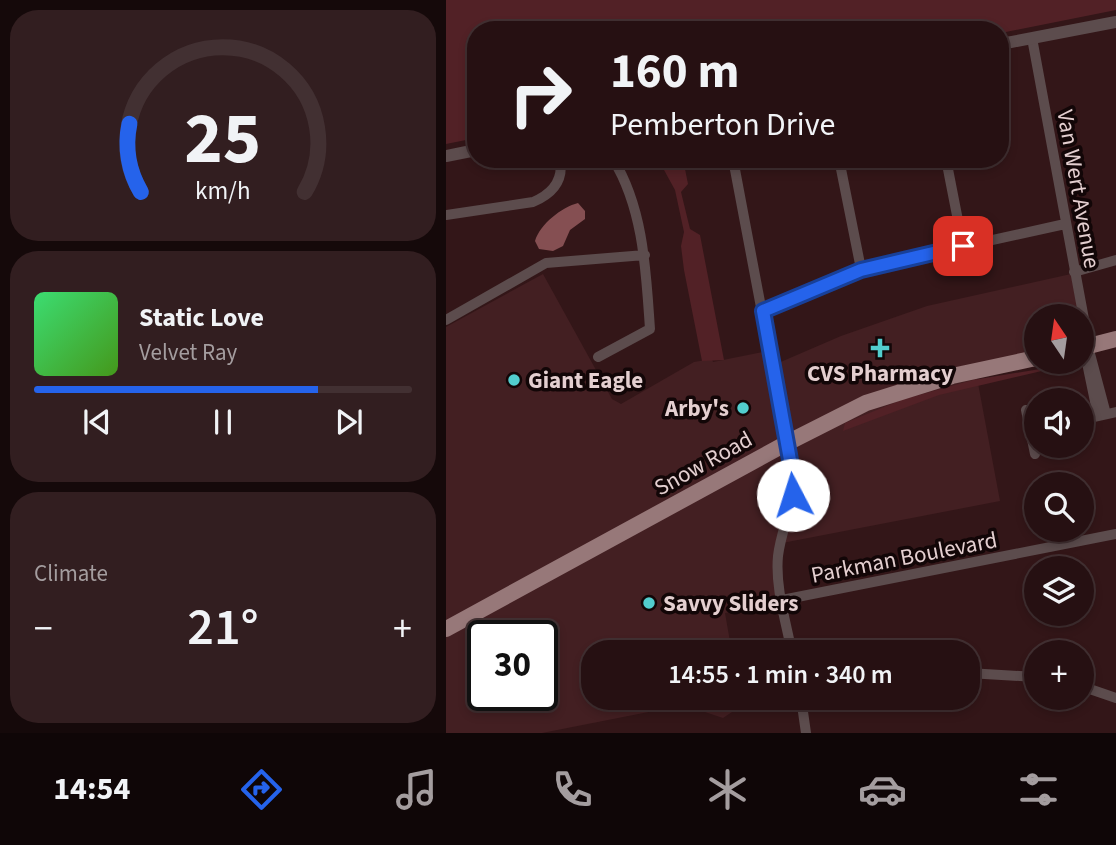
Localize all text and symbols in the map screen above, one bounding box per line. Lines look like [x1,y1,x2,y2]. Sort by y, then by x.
text: 160 m [610,37,739,107]
icon: right [495,49,586,140]
text: 25 [185,87,261,191]
text: Pemberton Drive [610,102,835,148]
street label: Van Wert Avenue [1048,107,1109,271]
text: km/h [195,172,251,208]
pin [933,216,993,276]
icon: arrive [944,227,982,265]
text: Static Love [139,299,264,336]
north arrow [1024,304,1094,374]
map controls [1024,304,1094,710]
text: Velvet Ray [139,336,237,369]
marker: CVS Pharmacy [872,340,888,356]
place label: CVS Pharmacy [807,357,953,390]
place label: Giant Eagle [528,364,643,397]
marker: Giant Eagle [506,372,522,388]
button: sound [1024,388,1094,458]
place label: Arby's [664,392,729,425]
marker: Arby's [735,400,751,416]
icon: previous [78,403,116,441]
icon: pause [204,403,242,441]
icon: next [330,403,368,441]
street label: Snow Road [648,423,758,504]
position arrow [756,458,830,532]
button: search [1024,472,1094,542]
street label: Parkman Boulevard [808,523,1000,592]
button: layers [1024,556,1094,626]
text: Climate [34,557,108,590]
place label: Savvy Sliders [663,587,799,620]
text: 21° [187,591,259,665]
marker: Savvy Sliders [641,595,657,611]
text: − [34,602,53,656]
text: + [393,602,412,656]
speed limit sign: 30 [467,620,558,711]
button: + [1024,640,1094,710]
text: 14:55 · 1 min · 340 m [668,656,893,693]
icon: directions [237,765,286,814]
icon: music [392,765,441,814]
icon: phone [548,765,597,814]
icon: climate [703,765,752,814]
icon: car [858,765,907,814]
icon: filters [1014,765,1063,814]
text: 14:54 [53,766,130,812]

